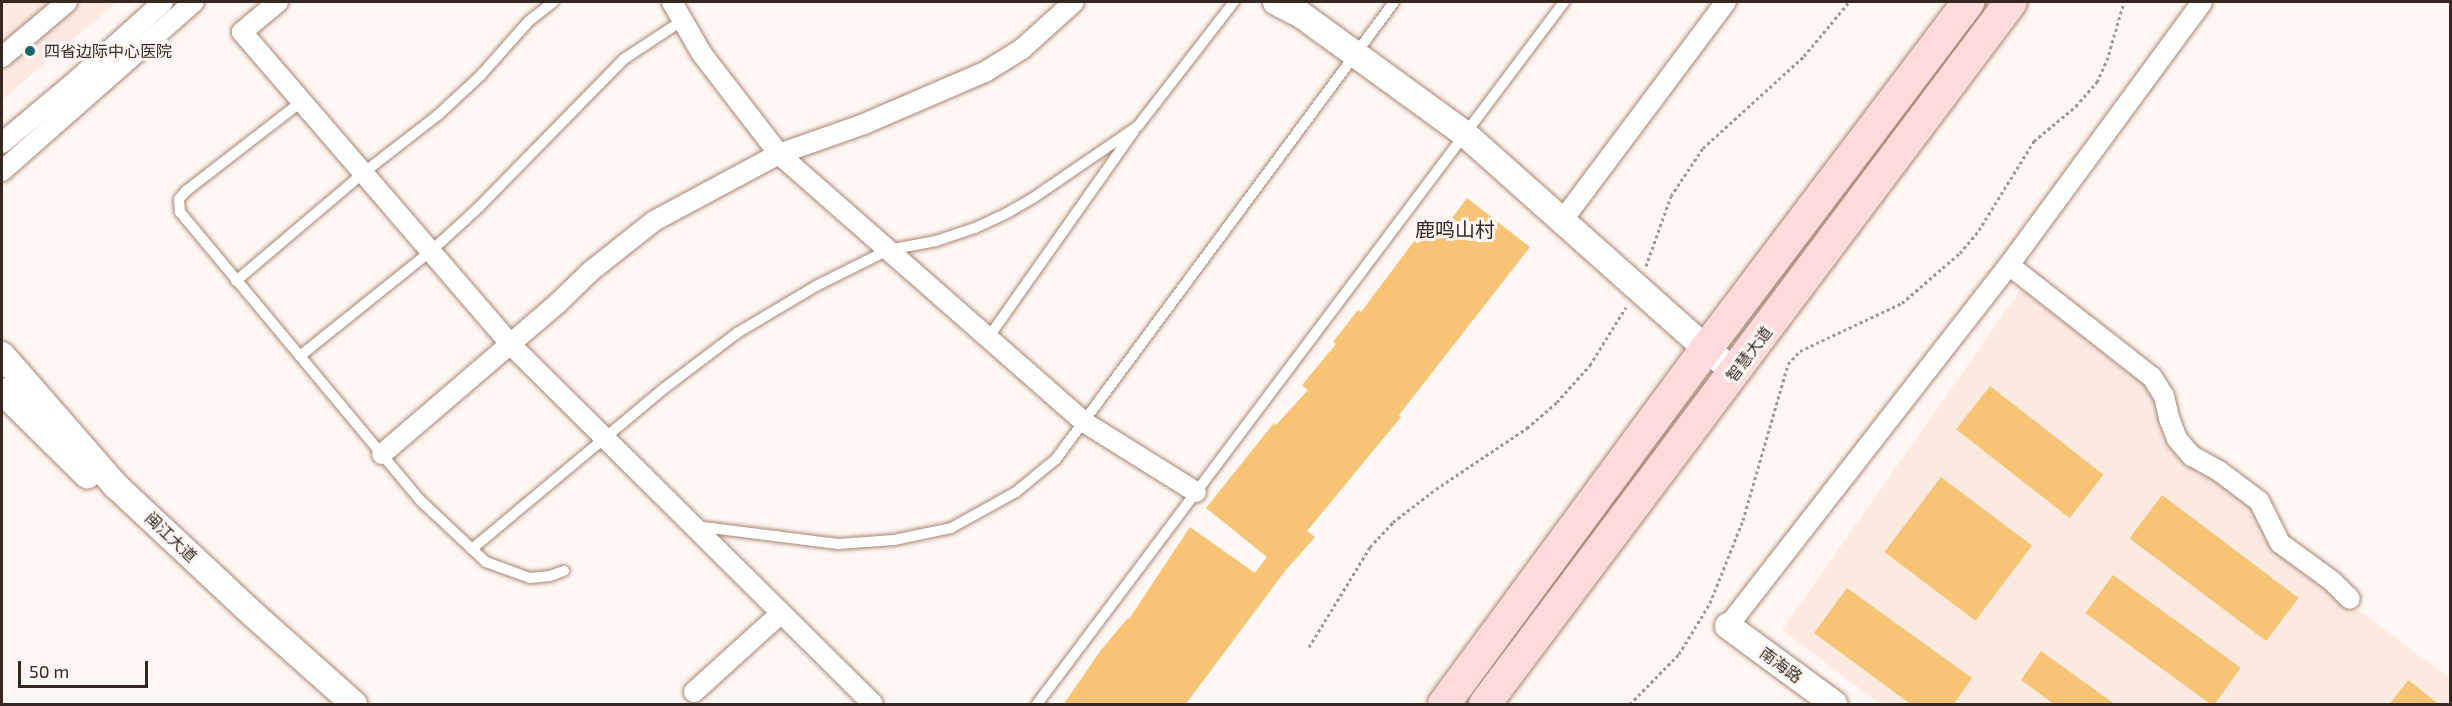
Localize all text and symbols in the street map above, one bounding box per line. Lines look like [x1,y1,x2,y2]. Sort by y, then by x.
place label: 四省边际中心医院 [44,41,172,61]
marker: 四省边际中心医院 [21,42,39,60]
district label: 鹿鸣山村 [1415,217,1495,241]
street label: 智慧大道 [1722,323,1776,385]
street label: 闽江大道 [141,508,201,566]
street label: 南海路 [1756,643,1806,687]
scale bar [21,649,152,687]
text: 50 m [29,660,69,682]

